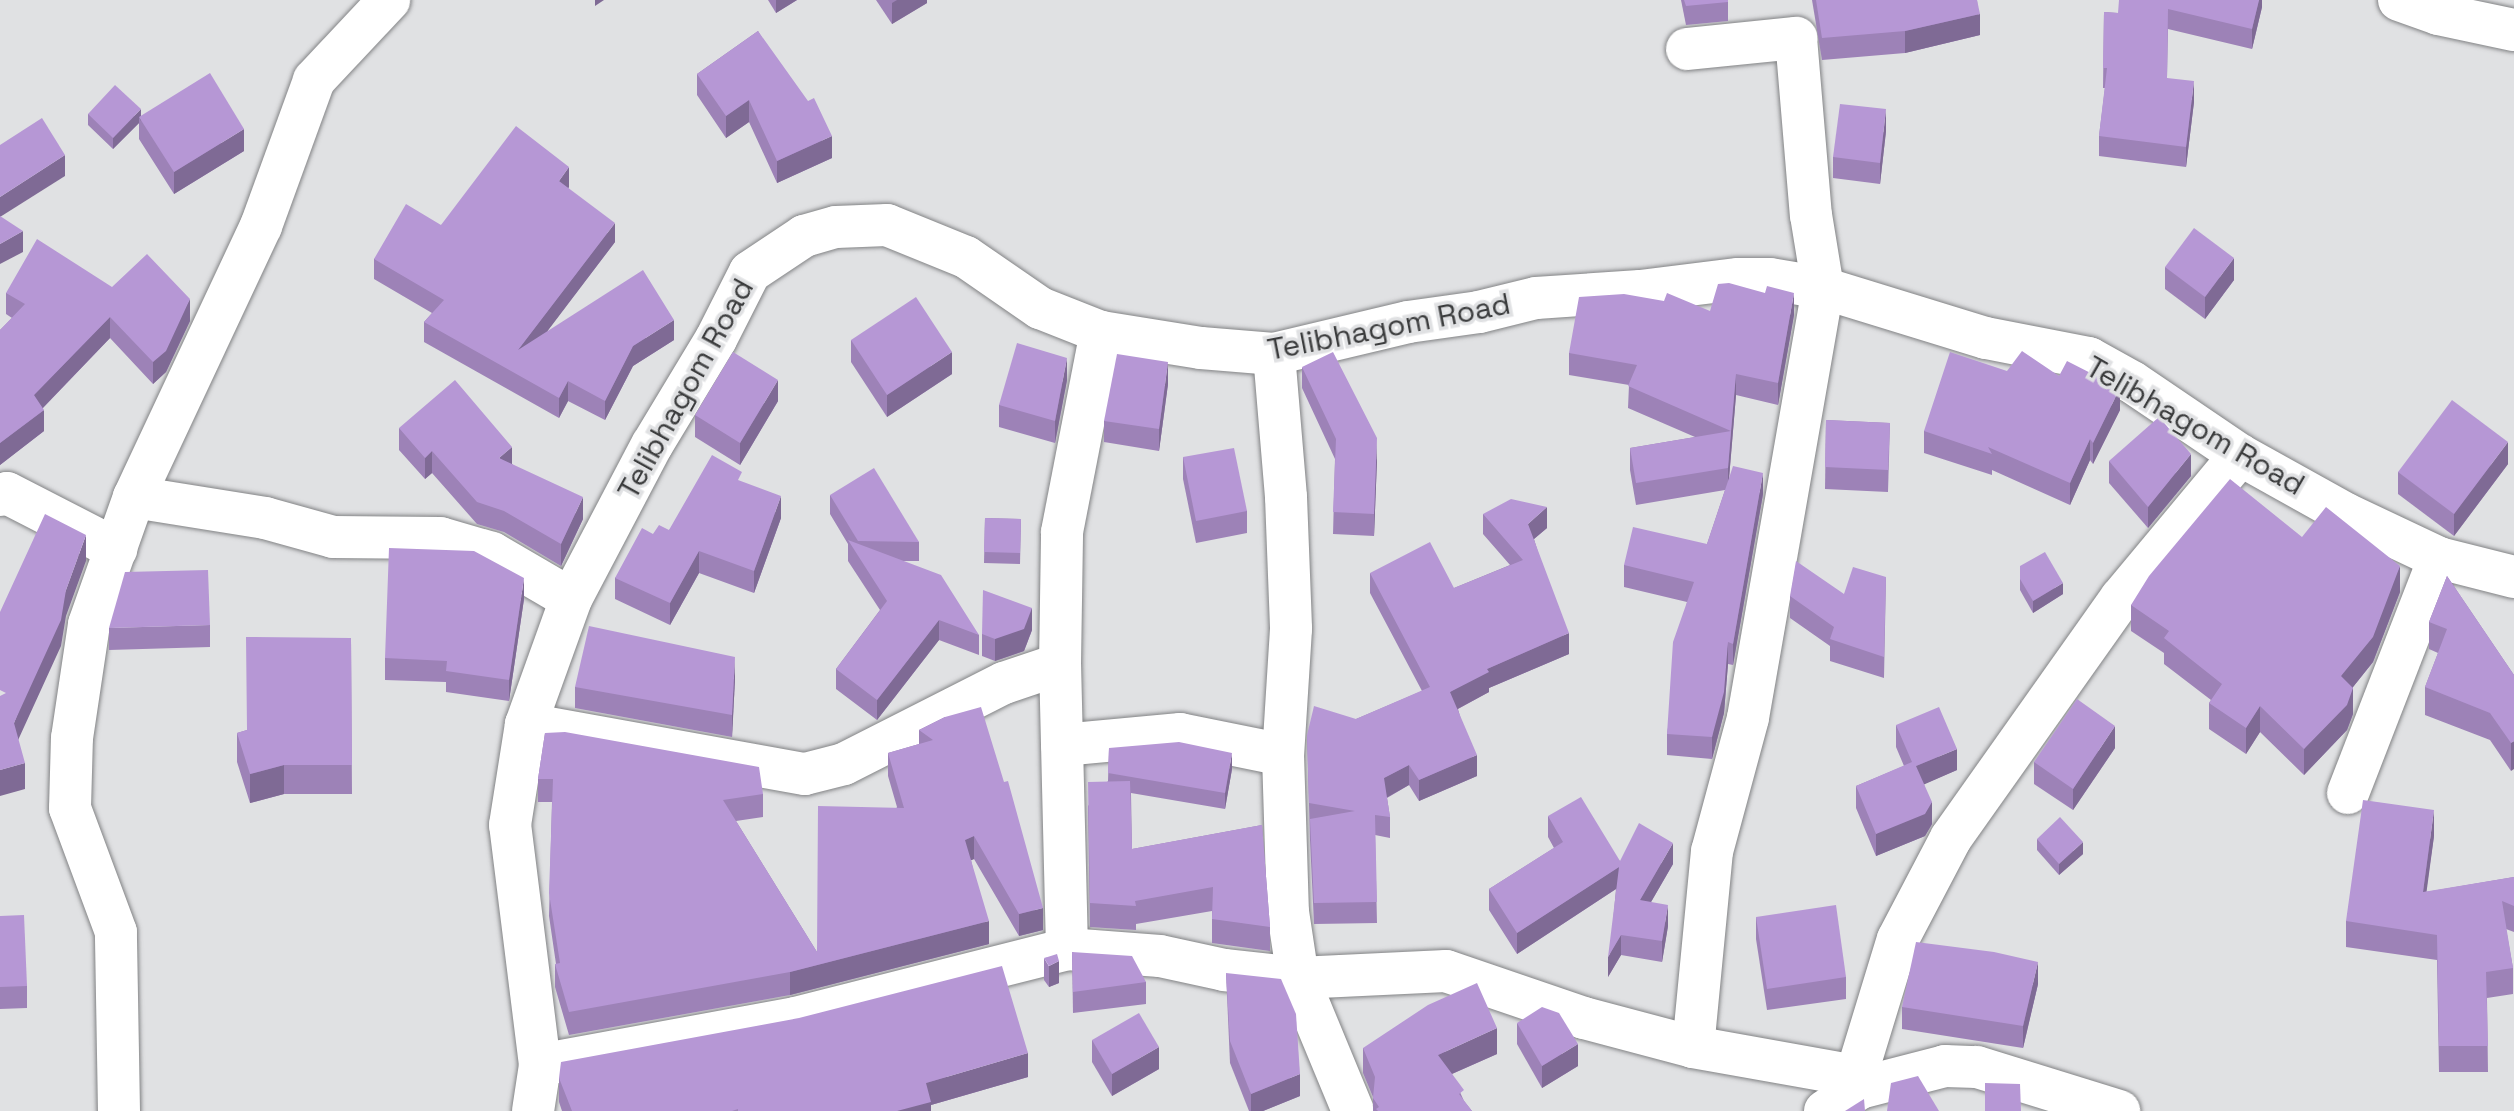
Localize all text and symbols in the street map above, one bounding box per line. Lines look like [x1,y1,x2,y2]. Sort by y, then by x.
street label: Telibhagom Road [610,272,762,506]
street label: Telibhagom Road [1265,286,1513,368]
street label: Telibhagom Road [2079,349,2311,503]

